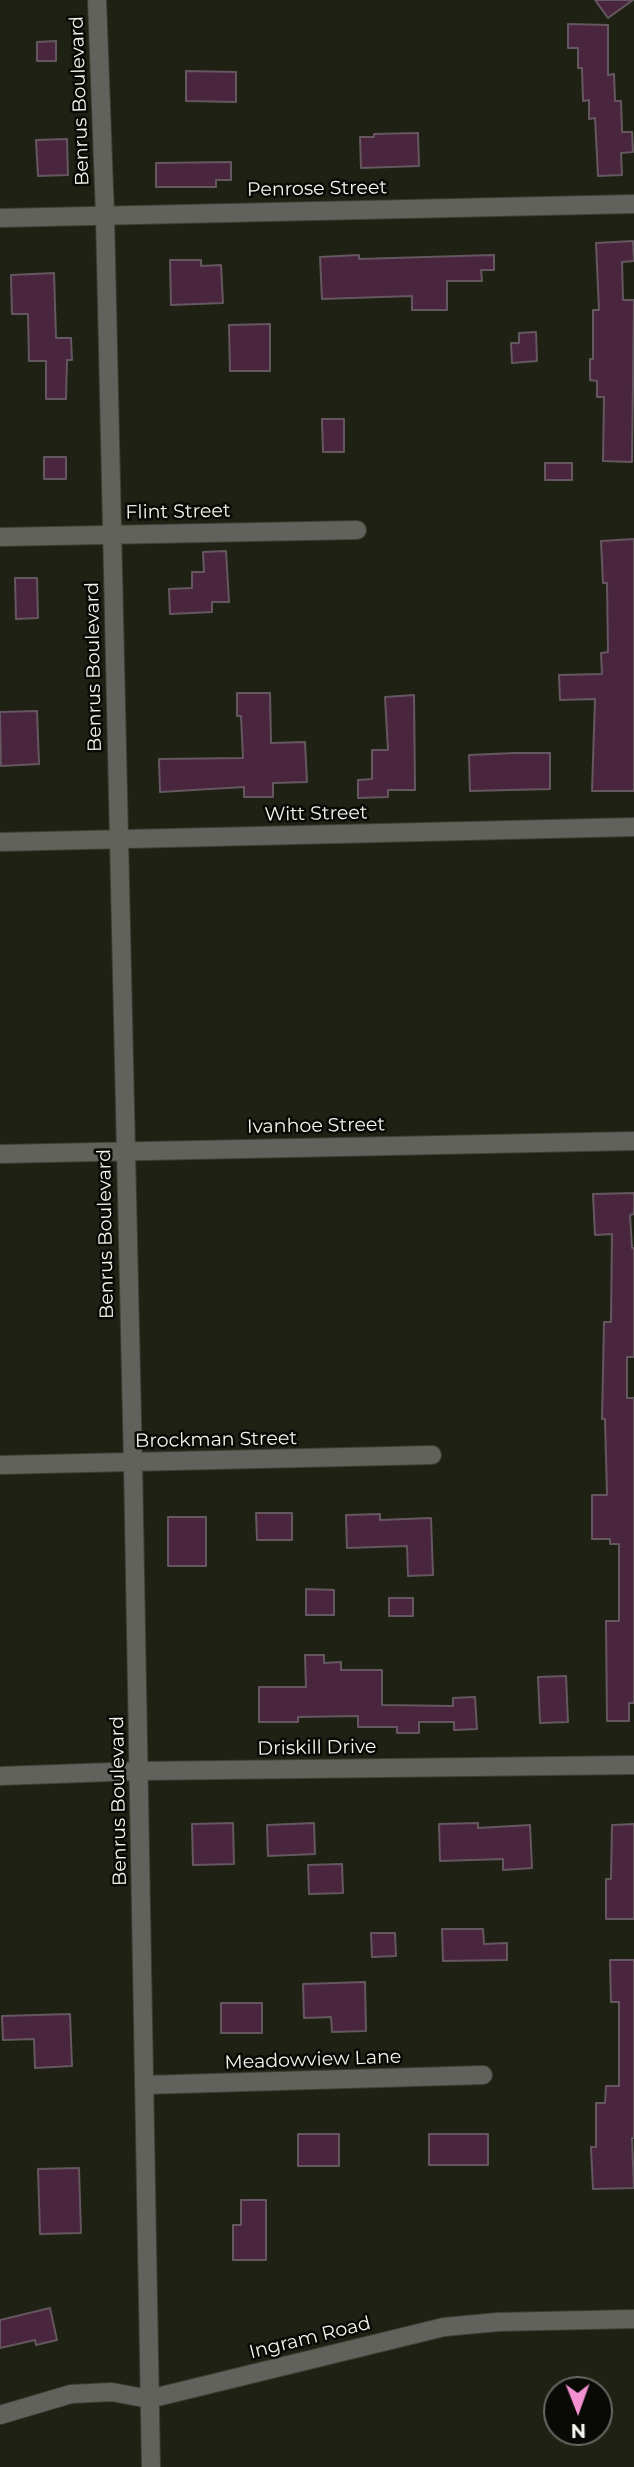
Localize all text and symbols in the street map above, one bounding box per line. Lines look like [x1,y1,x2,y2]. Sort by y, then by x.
street label: Benrus Boulevard [66,16,94,186]
street label: Penrose Street [247,176,387,202]
street label: Flint Street [125,500,231,524]
street label: Benrus Boulevard [81,582,107,752]
street label: Witt Street [264,802,368,826]
street label: Ivanhoe Street [247,1113,385,1139]
street label: Benrus Boulevard [93,1149,119,1319]
street label: Brockman Street [135,1427,297,1453]
street label: Benrus Boulevard [106,1716,132,1886]
street label: Driskill Drive [257,1736,377,1760]
street label: Meadowview Lane [224,2046,402,2074]
street label: Ingram Road [247,2312,373,2364]
north arrow [543,2376,613,2446]
text: N [570,2419,586,2442]

